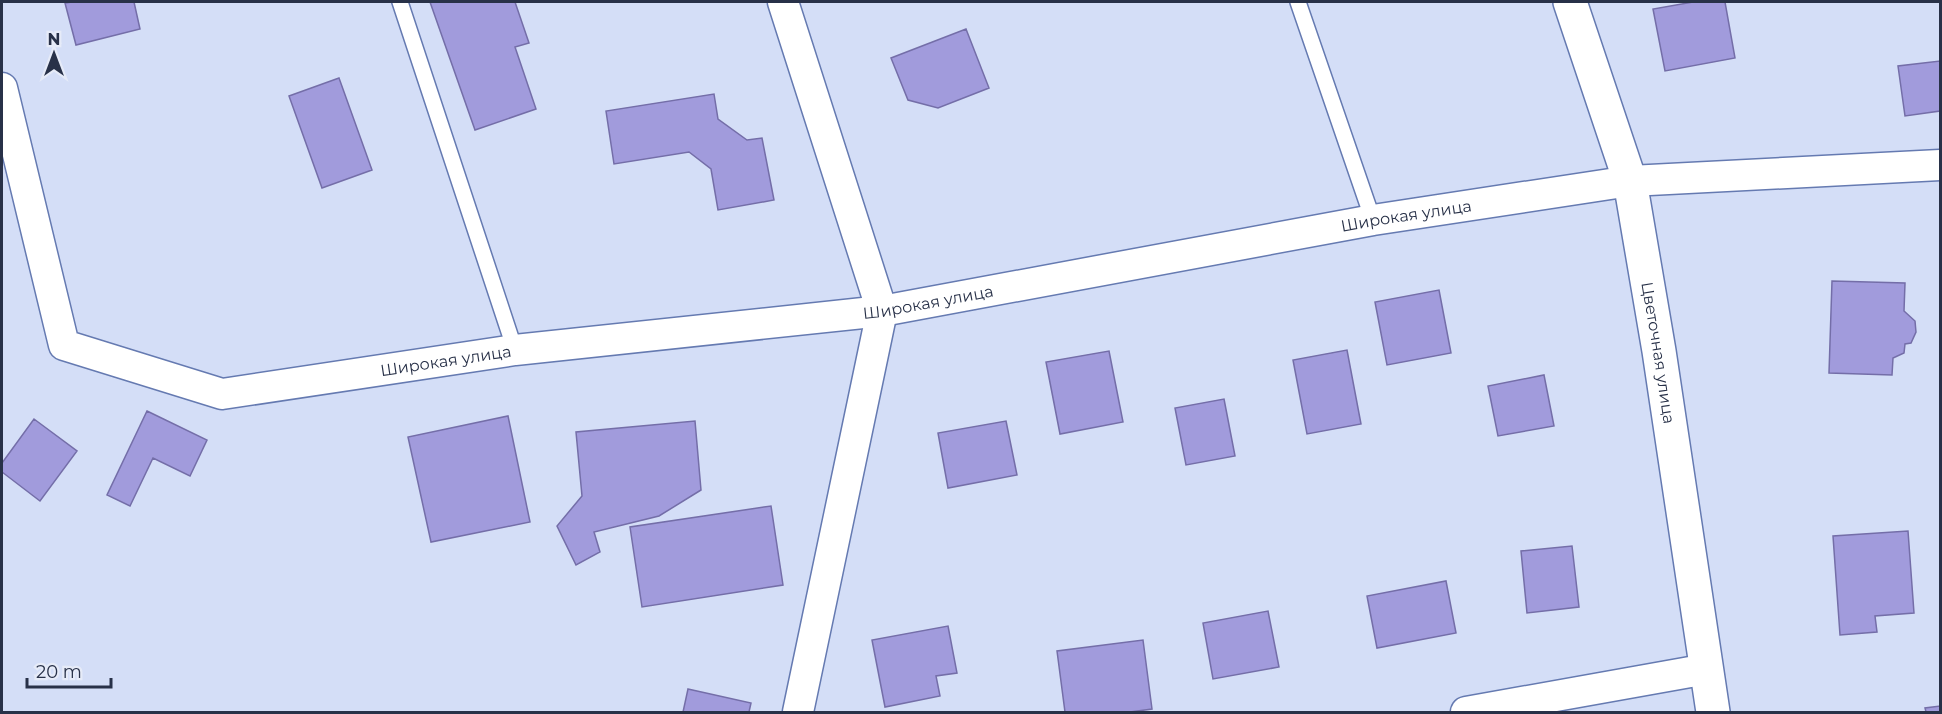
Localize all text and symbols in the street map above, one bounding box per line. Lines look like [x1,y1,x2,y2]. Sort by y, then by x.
north arrow [24,24,84,84]
text: N [48,30,60,49]
street label: Широкая улица [1339,196,1473,235]
street label: Цветочная улица [1638,280,1679,425]
street label: Широкая улица [862,281,995,322]
street label: Широкая улица [379,341,512,380]
scale bar [27,651,111,689]
text: 20 m [36,661,82,683]

